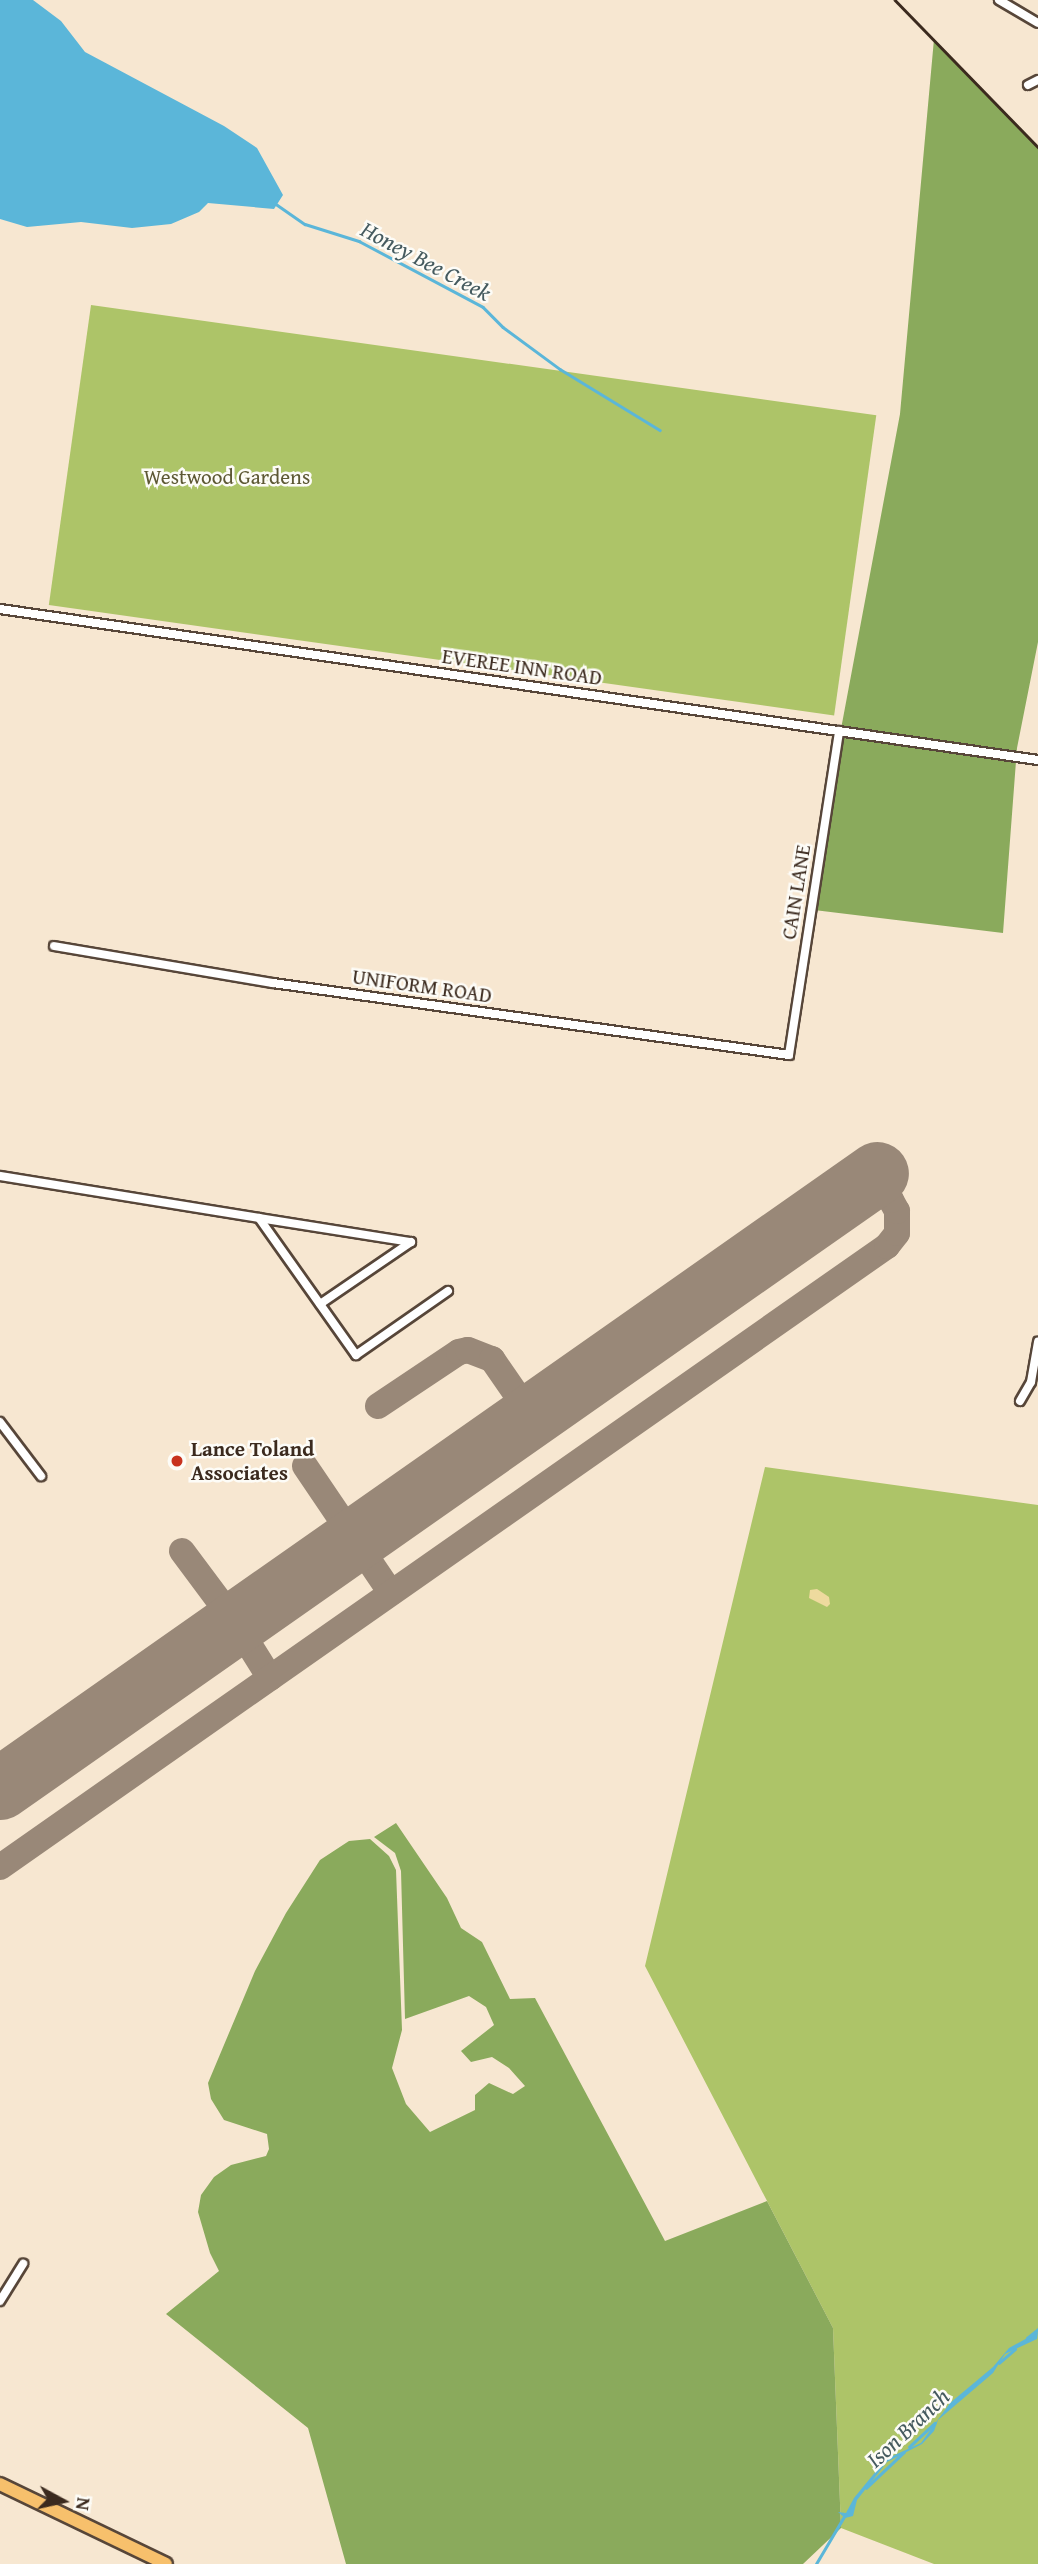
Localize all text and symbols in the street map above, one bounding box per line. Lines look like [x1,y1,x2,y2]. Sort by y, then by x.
water label: Honey Bee Creek [356,215,496,307]
park label: Westwood Gardens [144,464,310,490]
street label: EVEREE INN ROAD [440,643,604,691]
street label: CAIN LANE [776,843,816,941]
street label: UNIFORM ROAD [351,964,493,1008]
place label: Lance Toland Associates [191,1436,314,1486]
marker: Lance Toland Associates [169,1453,185,1469]
water label: Ison Branch [861,2383,955,2473]
north arrow [28,2466,98,2536]
text: N [69,2496,99,2512]

